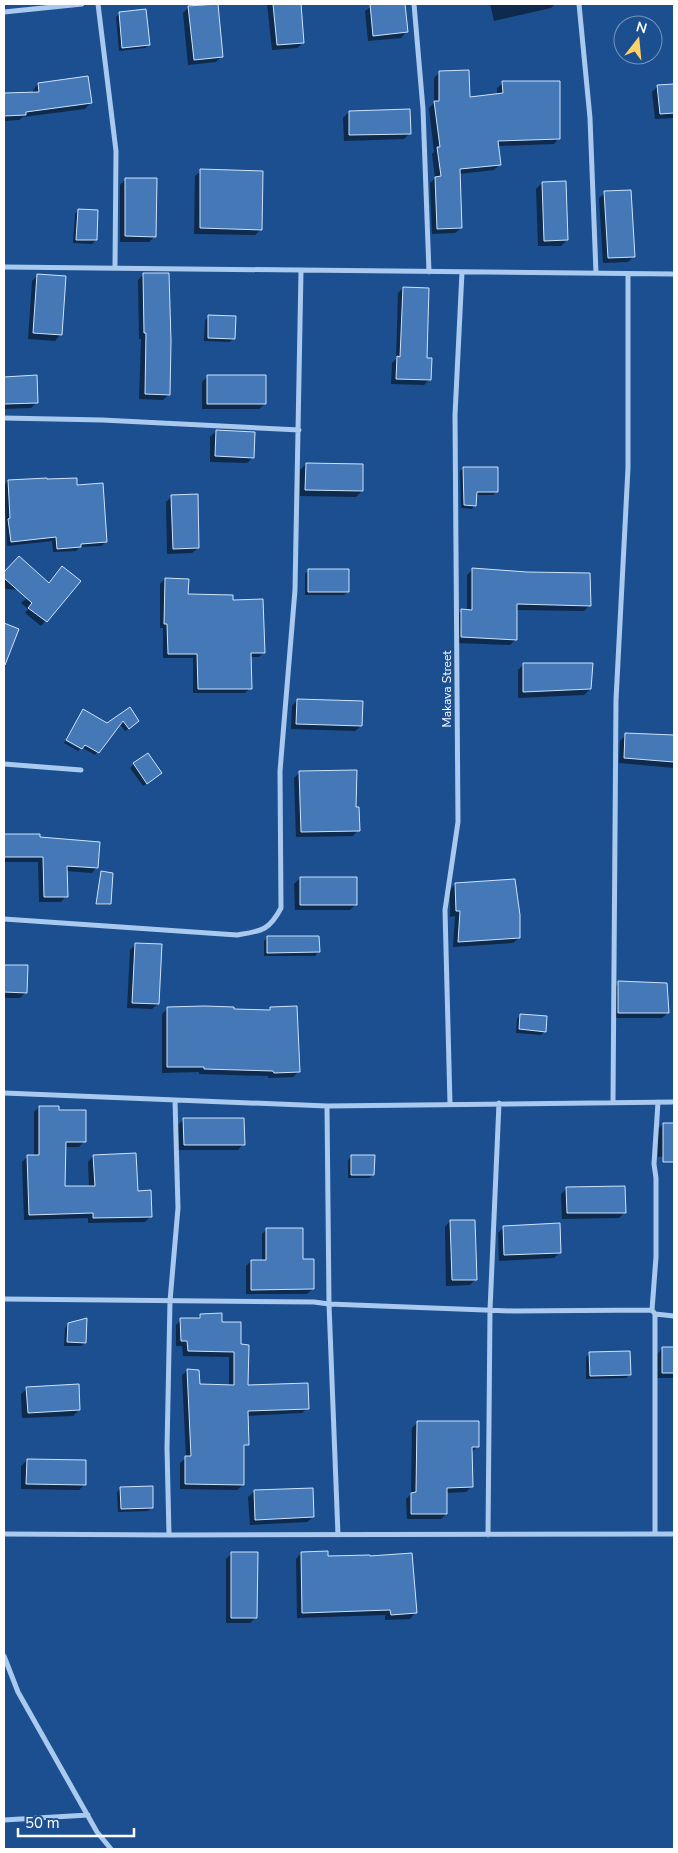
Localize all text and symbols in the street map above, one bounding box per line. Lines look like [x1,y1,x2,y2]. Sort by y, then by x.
north arrow [613,15,663,65]
text: N [634,17,649,39]
street label: Makava Street [439,650,455,728]
scale bar [18,1806,134,1838]
text: 50 m [25,1813,60,1833]

